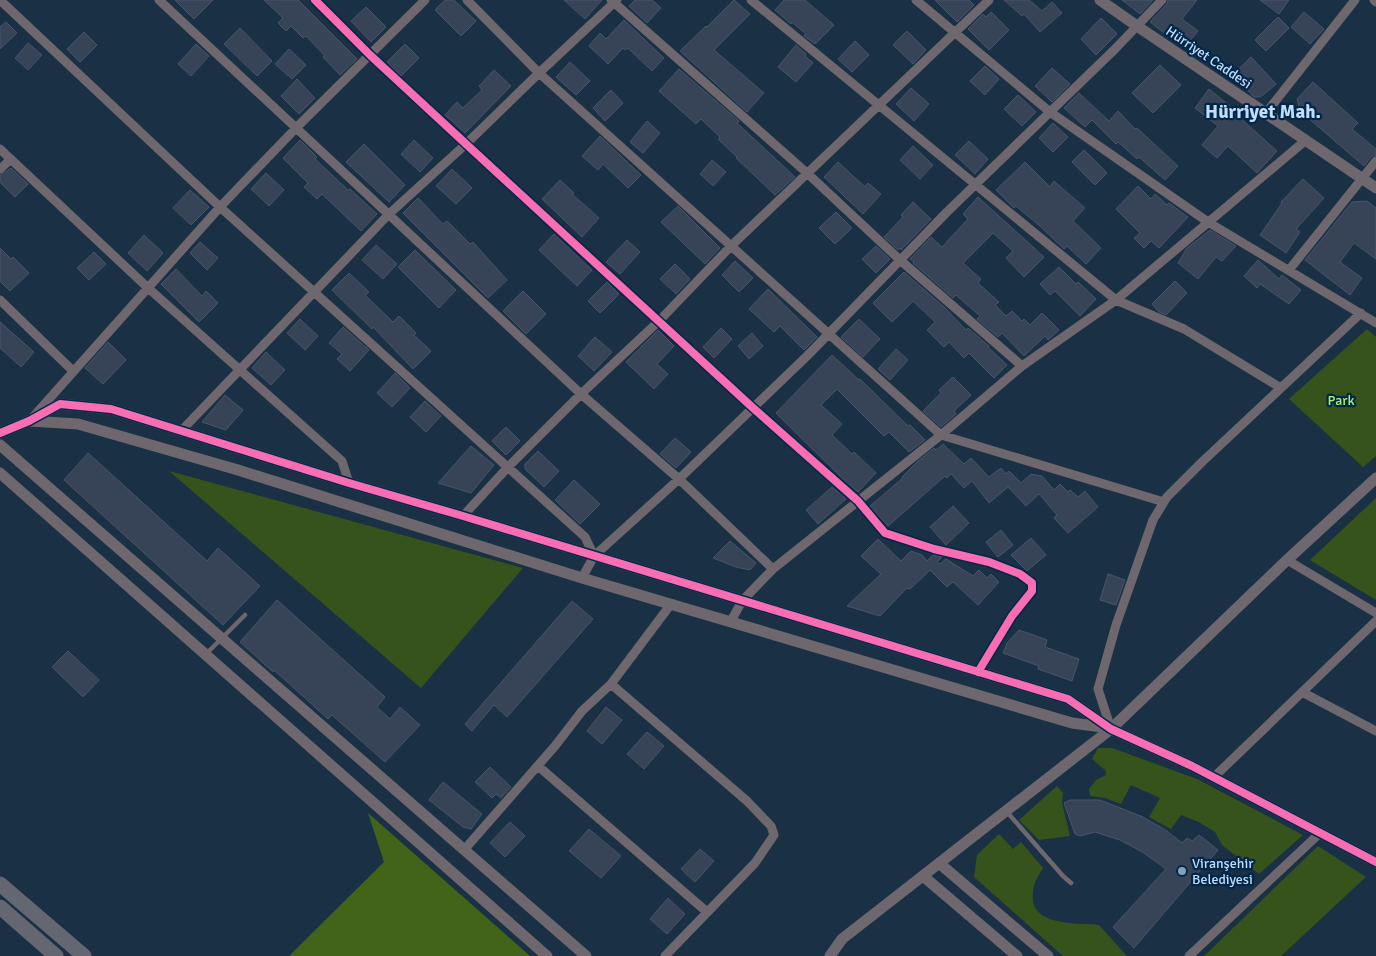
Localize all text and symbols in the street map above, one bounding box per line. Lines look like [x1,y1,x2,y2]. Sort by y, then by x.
street label: Hürriyet Caddesi [1163,22,1255,92]
district label: Hürriyet Mah. [1205,100,1321,124]
park label: Park [1328,392,1354,409]
place label: Viranşehir Belediyesi [1192,855,1254,888]
marker: Viranşehir Belediyesi [1176,865,1188,877]

